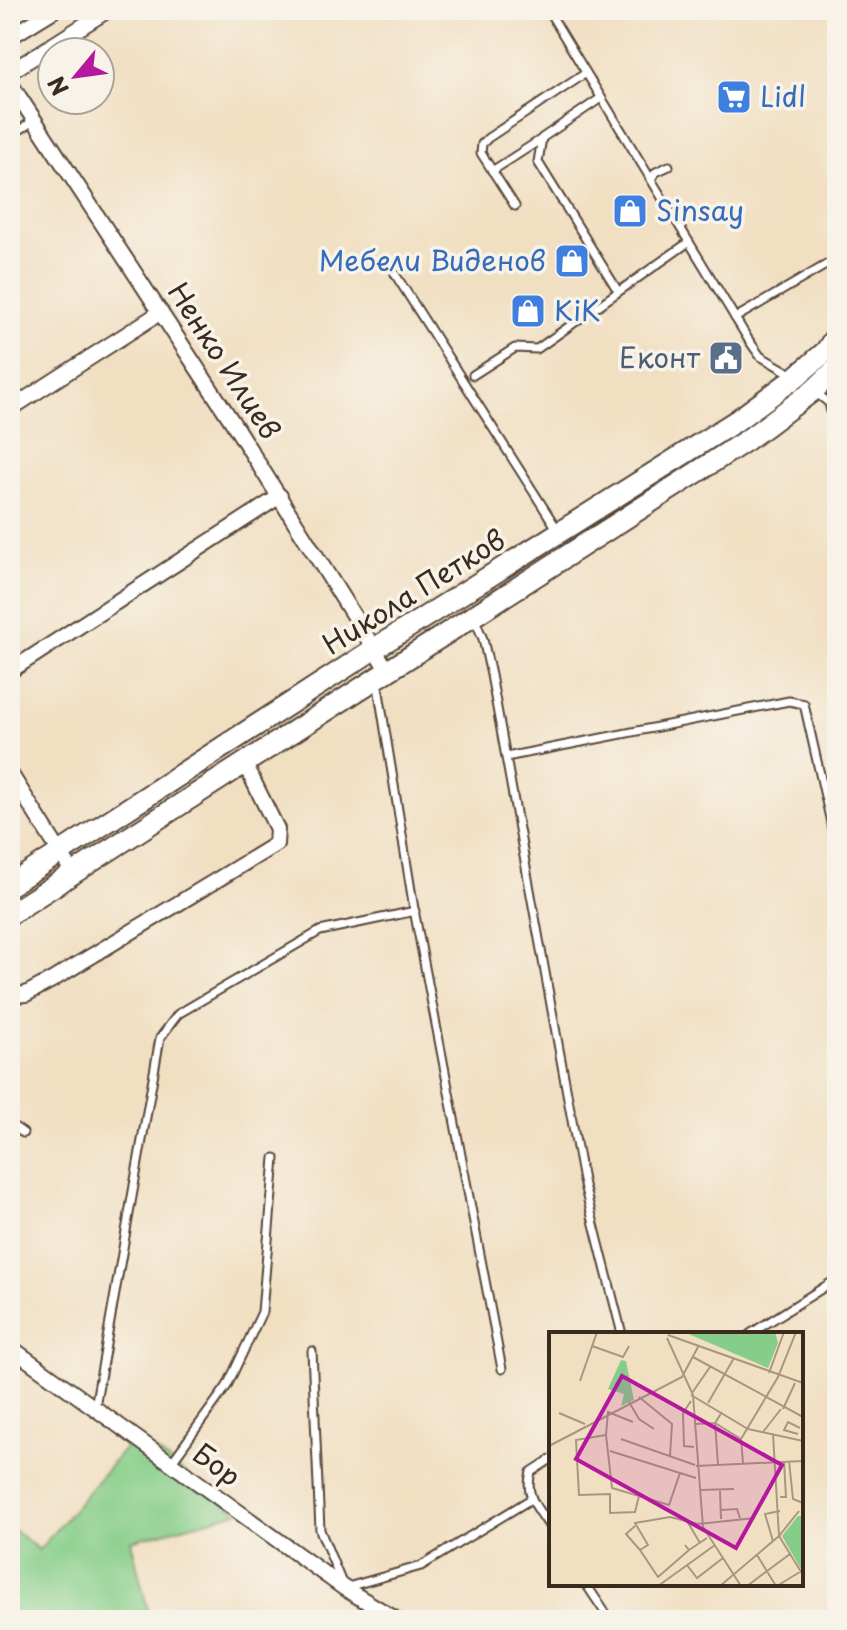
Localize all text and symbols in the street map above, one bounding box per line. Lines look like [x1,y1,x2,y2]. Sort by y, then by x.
north arrow [36,36,116,116]
text: N [39,71,76,102]
place label: Lidl [760,74,806,117]
supermarket icon: Lidl [715,78,753,116]
place label: Sinsay [656,188,744,231]
shop icon: Sinsay [611,192,649,230]
place label: Мебели Виденов [319,238,546,281]
shop icon: Мебели Виденов [553,242,591,280]
street label: Ненко Илиев [158,273,292,447]
place label: KiK [554,288,601,331]
shop icon: KiK [509,292,547,330]
place label: Еконт [619,335,700,378]
public building icon: Еконт [707,339,745,377]
street label: Никола Петков [313,517,513,664]
inset map [549,1332,803,1586]
street label: Бор [185,1432,251,1496]

